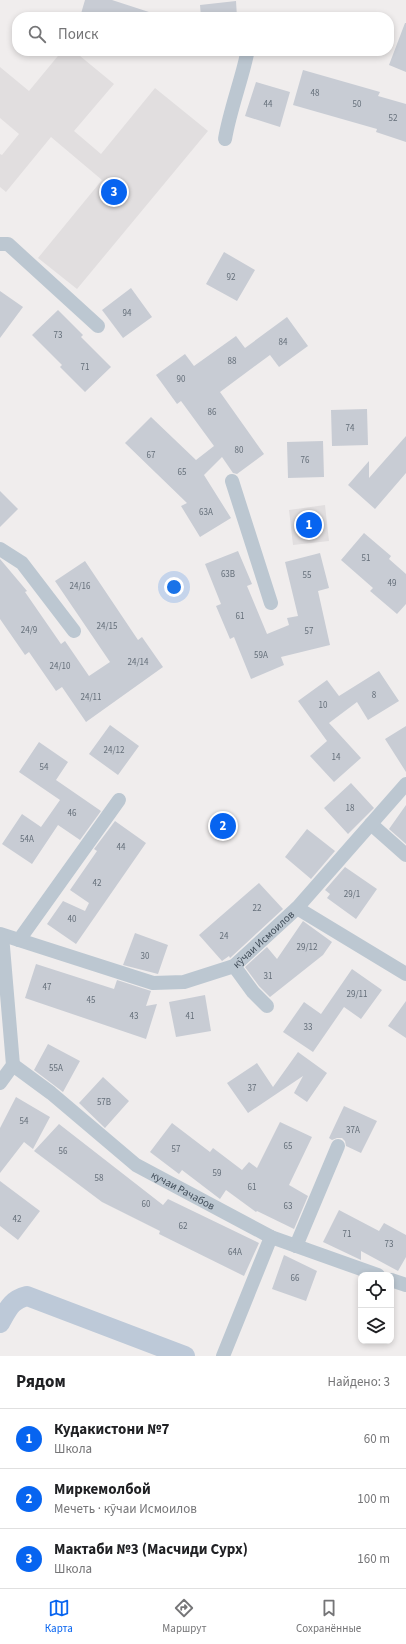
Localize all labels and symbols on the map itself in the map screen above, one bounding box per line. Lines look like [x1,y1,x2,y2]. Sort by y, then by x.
house number: 48 [311,87,320,100]
house number: 44 [264,98,273,111]
house number: 50 [353,98,362,111]
house number: 52 [389,112,398,125]
pin: 3 [101,177,127,207]
house number: 92 [227,271,236,284]
house number: 94 [123,307,132,320]
house number: 73 [54,329,63,342]
house number: 84 [279,336,288,349]
house number: 88 [228,355,237,368]
house number: 71 [81,361,89,374]
house number: 90 [177,373,186,386]
house number: 86 [208,406,217,419]
house number: 74 [346,422,355,435]
house number: 80 [235,444,244,457]
house number: 67 [147,449,156,462]
house number: 76 [301,454,310,467]
house number: 65 [178,466,187,479]
house number: 63А [199,506,213,519]
pin: 1 [296,510,322,540]
house number: 51 [362,552,370,565]
house number: 63В [221,568,235,581]
house number: 55 [303,569,312,582]
your location [164,577,184,597]
house number: 49 [388,577,397,590]
house number: 24/16 [69,580,91,593]
house number: 61 [236,610,244,623]
house number: 24/15 [96,620,118,633]
house number: 24/9 [21,624,38,637]
house number: 57 [305,625,314,638]
house number: 59А [254,649,268,662]
house number: 24/14 [127,656,149,669]
house number: 24/10 [49,660,71,673]
house number: 8 [372,689,377,702]
house number: 24/11 [80,691,102,704]
house number: 10 [319,699,328,712]
house number: 24/12 [103,744,125,757]
house number: 14 [332,751,341,764]
house number: 54 [40,761,49,774]
house number: 18 [346,802,355,815]
house number: 46 [68,807,77,820]
pin: 2 [210,811,236,841]
house number: 54А [20,833,34,846]
house number: 44 [117,841,126,854]
house number: 42 [93,877,102,890]
house number: 29/1 [344,888,360,901]
house number: 22 [253,902,262,915]
street label: кӯчаи Исмоилов [230,907,298,972]
house number: 40 [68,913,77,926]
house number: 24 [220,930,229,943]
house number: 29/12 [296,941,318,954]
house number: 30 [141,950,150,963]
house number: 31 [264,970,272,983]
house number: 47 [43,981,52,994]
house number: 29/11 [346,988,368,1001]
house number: 45 [87,994,96,1007]
house number: 43 [130,1010,139,1023]
house number: 41 [186,1010,194,1023]
house number: 33 [304,1021,313,1034]
house number: 55А [49,1062,63,1075]
house number: 37 [248,1082,257,1095]
house number: 57В [97,1096,111,1109]
house number: 54 [20,1115,29,1128]
house number: 37А [346,1124,360,1137]
house number: 65 [284,1140,293,1153]
house number: 57 [172,1143,181,1156]
house number: 56 [59,1145,68,1158]
street label: кучаи Рачабов [148,1167,218,1214]
house number: 59 [213,1167,222,1180]
house number: 58 [95,1172,104,1185]
house number: 61 [248,1181,256,1194]
house number: 60 [142,1198,151,1211]
house number: 63 [284,1200,293,1213]
house number: 42 [13,1213,22,1226]
house number: 62 [179,1220,188,1233]
house number: 71 [343,1228,351,1241]
house number: 73 [385,1238,394,1251]
house number: 64А [228,1246,242,1259]
house number: 66 [291,1272,300,1285]

